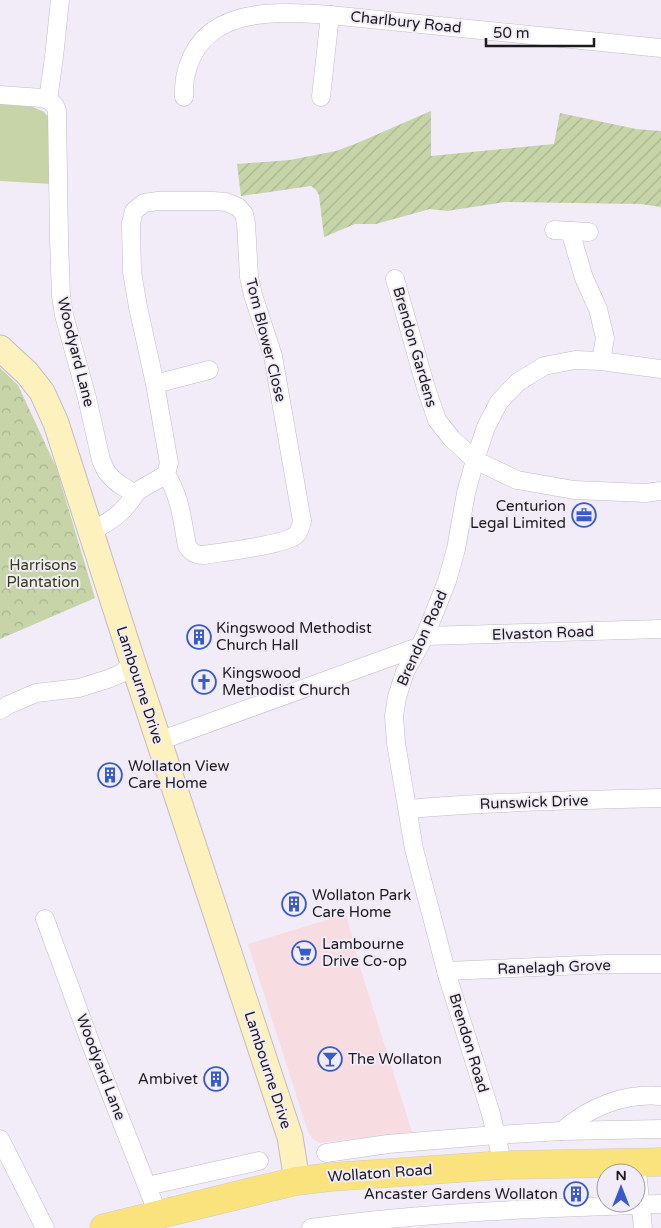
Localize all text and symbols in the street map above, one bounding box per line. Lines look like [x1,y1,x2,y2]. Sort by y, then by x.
street label: Charlbury Road [350,7,462,37]
scale bar [486,15,594,47]
text: 50 m [493,24,530,42]
street label: Tom Blower Close [242,276,290,404]
street label: Brendon Gardens [389,285,441,409]
street label: Woodyard Lane [54,295,98,409]
place label: Centurion Legal Limited [470,497,566,532]
office icon: Centurion Legal Limited [571,502,597,528]
park label: Harrisons Plantation [7,556,79,591]
street label: Brendon Road [393,587,451,689]
place label: Kingswood Methodist Church Hall [216,619,372,654]
street label: Elvaston Road [492,622,594,644]
street label: Lambourne Drive [112,624,168,746]
building icon: Kingswood Methodist Church Hall [186,624,212,650]
place label: Kingswood Methodist Church [222,664,350,699]
church icon: Kingswood Methodist Church [191,669,217,695]
place label: Wollaton View Care Home [128,757,230,792]
building icon: Wollaton View Care Home [97,762,123,788]
street label: Runswick Drive [479,791,589,813]
place label: Wollaton Park Care Home [312,886,411,921]
building icon: Wollaton Park Care Home [281,891,307,917]
place label: Lambourne Drive Co-op [322,935,407,970]
supermarket icon: Lambourne Drive Co-op [291,940,317,966]
street label: Ranelagh Grove [497,956,611,978]
street label: Brendon Road [445,991,493,1095]
street label: Lambourne Drive [240,1009,296,1131]
street label: Woodyard Lane [72,1011,130,1123]
bar icon: The Wollaton [317,1046,343,1072]
place label: The Wollaton [348,1050,442,1068]
building icon: Ambivet [203,1066,229,1092]
place label: Ambivet [138,1070,198,1088]
street label: Wollaton Road [327,1160,433,1186]
north arrow [596,1163,646,1213]
text: N [615,1167,627,1184]
building icon: Ancaster Gardens Wollaton [563,1181,589,1207]
place label: Ancaster Gardens Wollaton [364,1185,558,1203]

